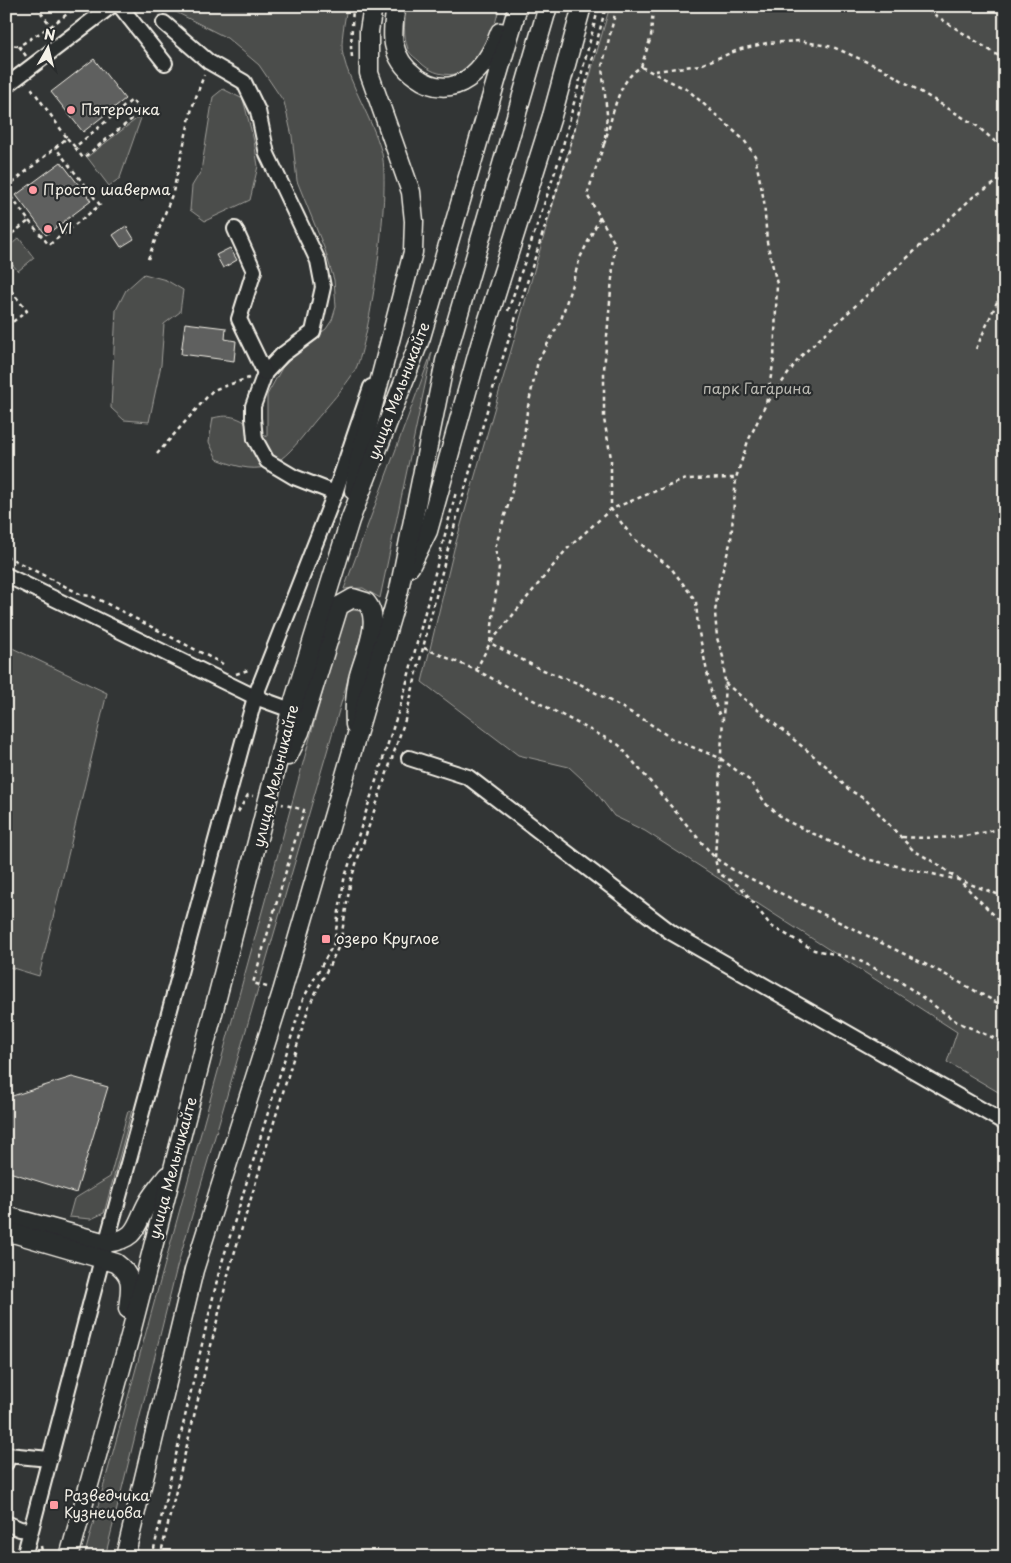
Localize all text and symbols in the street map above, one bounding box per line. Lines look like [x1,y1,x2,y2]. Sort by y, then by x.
north arrow [22,22,72,72]
text: N [43,23,57,46]
place label: Пятерочка [81,97,160,120]
marker: Пятерочка [65,104,77,116]
place label: Просто шаверма [43,177,171,200]
marker: Просто шаверма [27,184,39,196]
place label: Vl [58,216,72,239]
marker: Vl [42,223,54,235]
street label: улица Мельникайте [361,318,435,463]
park label: парк Гагарина [703,376,812,399]
street label: улица Мельникайте [246,702,303,849]
place label: озеро Круглое [336,926,439,949]
marker: озеро Круглое [320,933,332,945]
street label: улица Мельникайте [142,1094,202,1241]
place label: Разведчика Кузнецова [64,1483,150,1523]
marker: Разведчика Кузнецова [48,1499,60,1511]

